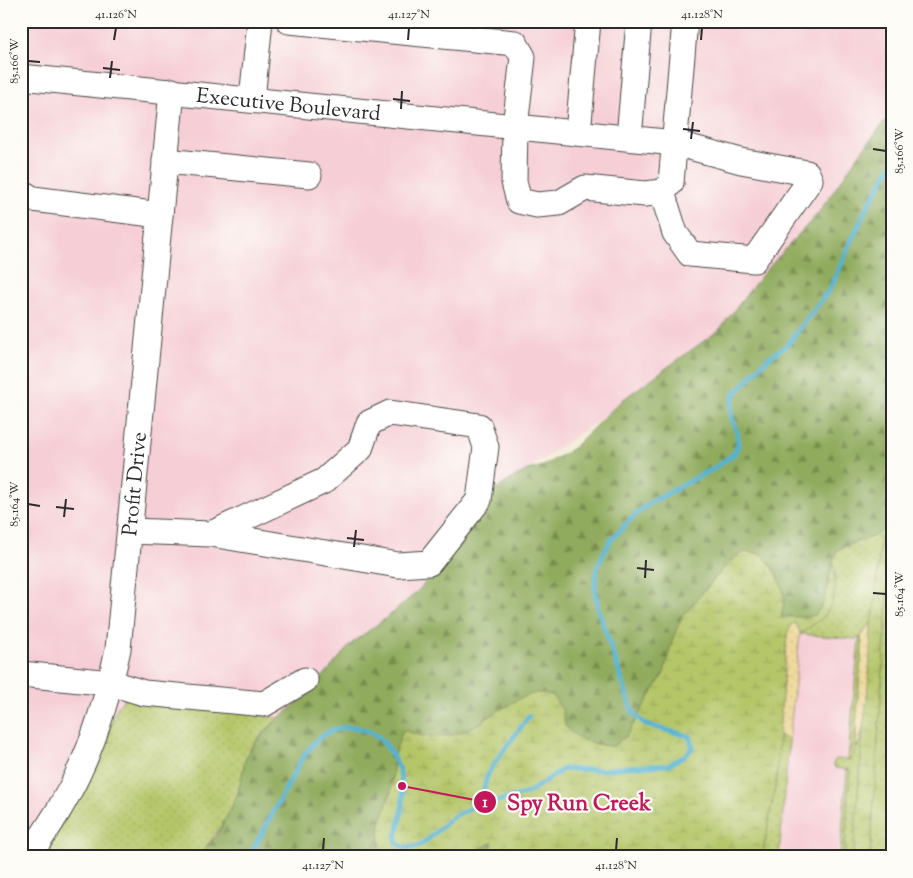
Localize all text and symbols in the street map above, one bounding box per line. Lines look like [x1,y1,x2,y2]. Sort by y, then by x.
text: 41.126°N [95,6,137,24]
text: 41.127°N [388,6,430,24]
text: 41.128°N [681,6,723,24]
text: 85.166°W [6,38,24,84]
street label: Executive Boulevard [195,82,382,130]
text: 85.166°W [891,128,909,174]
street label: Profit Drive [116,431,156,538]
text: 85.164°W [6,481,24,527]
text: 85.164°W [891,571,909,617]
callout: Spy Run Creek [472,784,661,821]
text: Spy Run Creek [507,789,651,821]
text: 1 [482,793,488,814]
text: 41.127°N [302,857,344,875]
text: 41.128°N [595,857,637,875]

